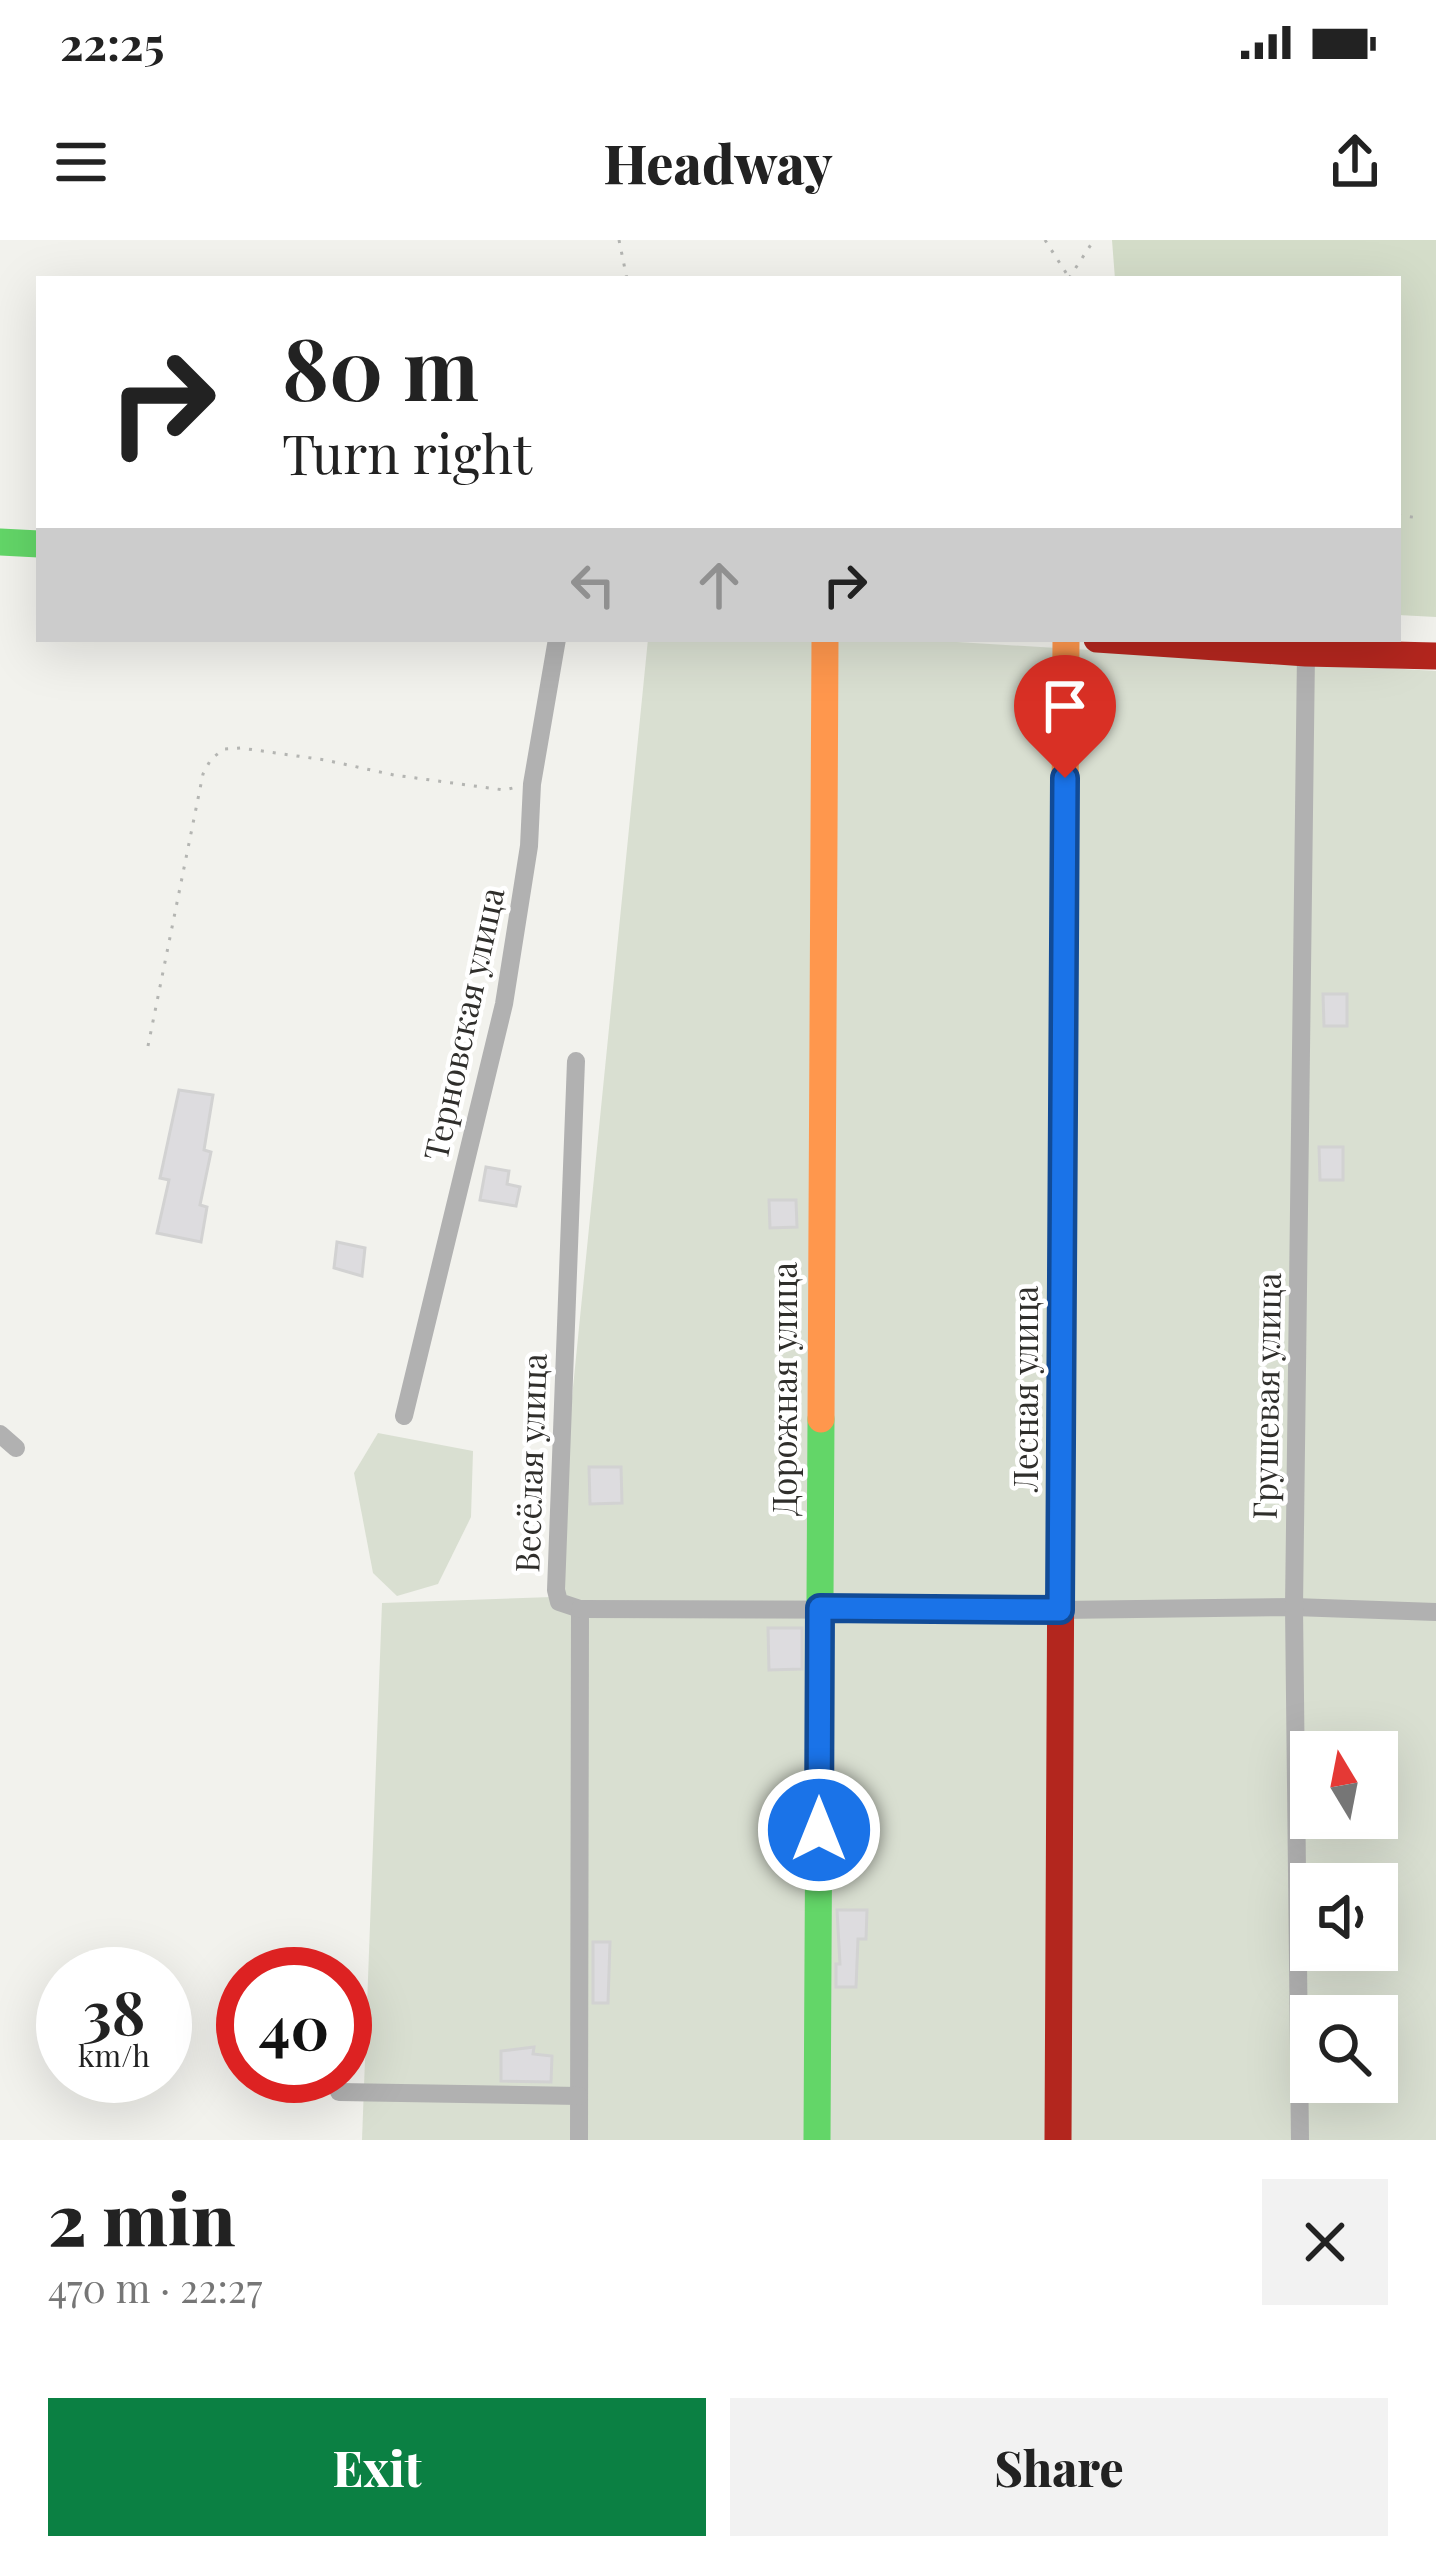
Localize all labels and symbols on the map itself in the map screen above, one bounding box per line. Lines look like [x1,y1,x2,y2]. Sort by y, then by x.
pin [1014,655,1116,778]
street label: Терновская улица [412,883,513,1164]
street label: Дорожная улица [761,1262,805,1516]
street label: Грушевая улица [1241,1272,1289,1520]
street label: Лесная улица [1002,1285,1046,1493]
street label: Весёлая улица [503,1352,555,1573]
north arrow [1290,1731,1398,1839]
position arrow [756,1767,882,1893]
speed limit sign: 40 [216,1947,372,2103]

